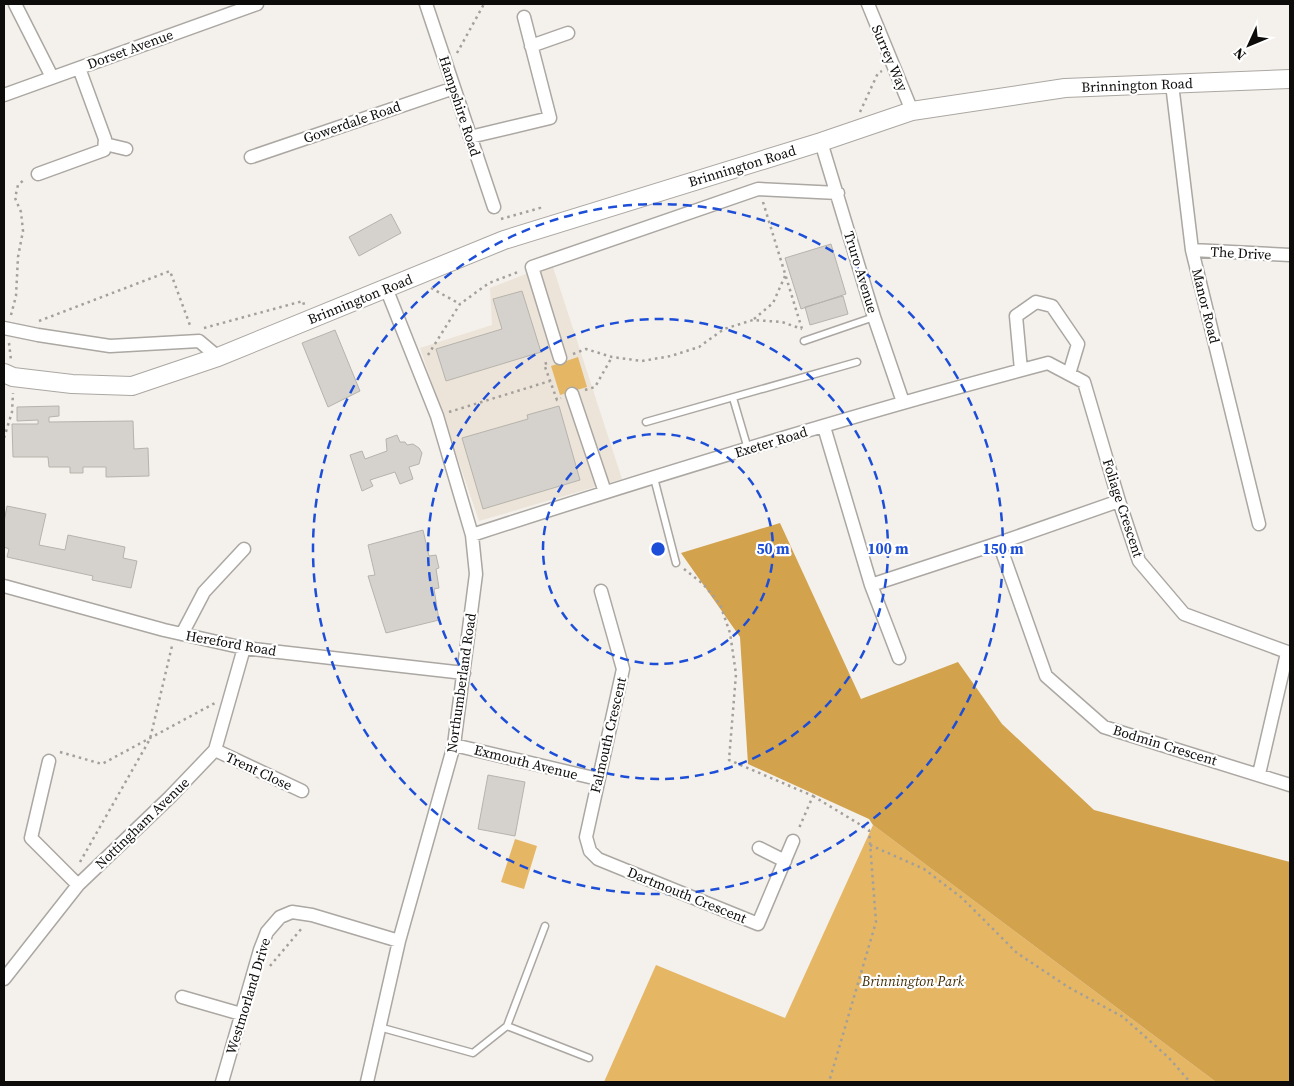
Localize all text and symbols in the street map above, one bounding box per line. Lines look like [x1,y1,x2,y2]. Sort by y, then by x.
north arrow [1224,20,1274,70]
street label: Surrey Way [867,22,913,95]
street label: Dorset Avenue [84,24,176,74]
text: N [1229,43,1250,65]
street label: Hampshire Road [434,53,486,159]
street label: Brinnington Road [1081,73,1193,97]
street label: Gowerdale Road [301,96,403,148]
street label: Brinnington Road [686,140,798,192]
street label: Truro Avenue [839,229,883,315]
street label: The Drive [1210,241,1272,265]
street label: Manor Road [1187,266,1225,346]
street label: Brinnington Road [305,269,415,329]
street label: Exeter Road [732,421,810,463]
street label: Foliage Crescent [1098,456,1149,560]
text: 50 m [756,538,790,559]
text: 100 m [867,538,909,559]
text: 150 m [982,538,1024,559]
centre of rings [649,540,667,558]
street label: Northumberland Road [441,612,481,754]
street label: Hereford Road [184,625,278,661]
street label: Falmouth Crescent [585,675,631,795]
street label: Bodmin Crescent [1111,720,1220,770]
street label: Exmouth Avenue [472,739,580,785]
street label: Trent Close [223,747,295,795]
street label: Nottingham Avenue [90,773,194,873]
street label: Dartmouth Crescent [624,862,750,928]
street label: Westmorland Drive [221,935,275,1057]
park label: Brinnington Park [861,971,965,991]

